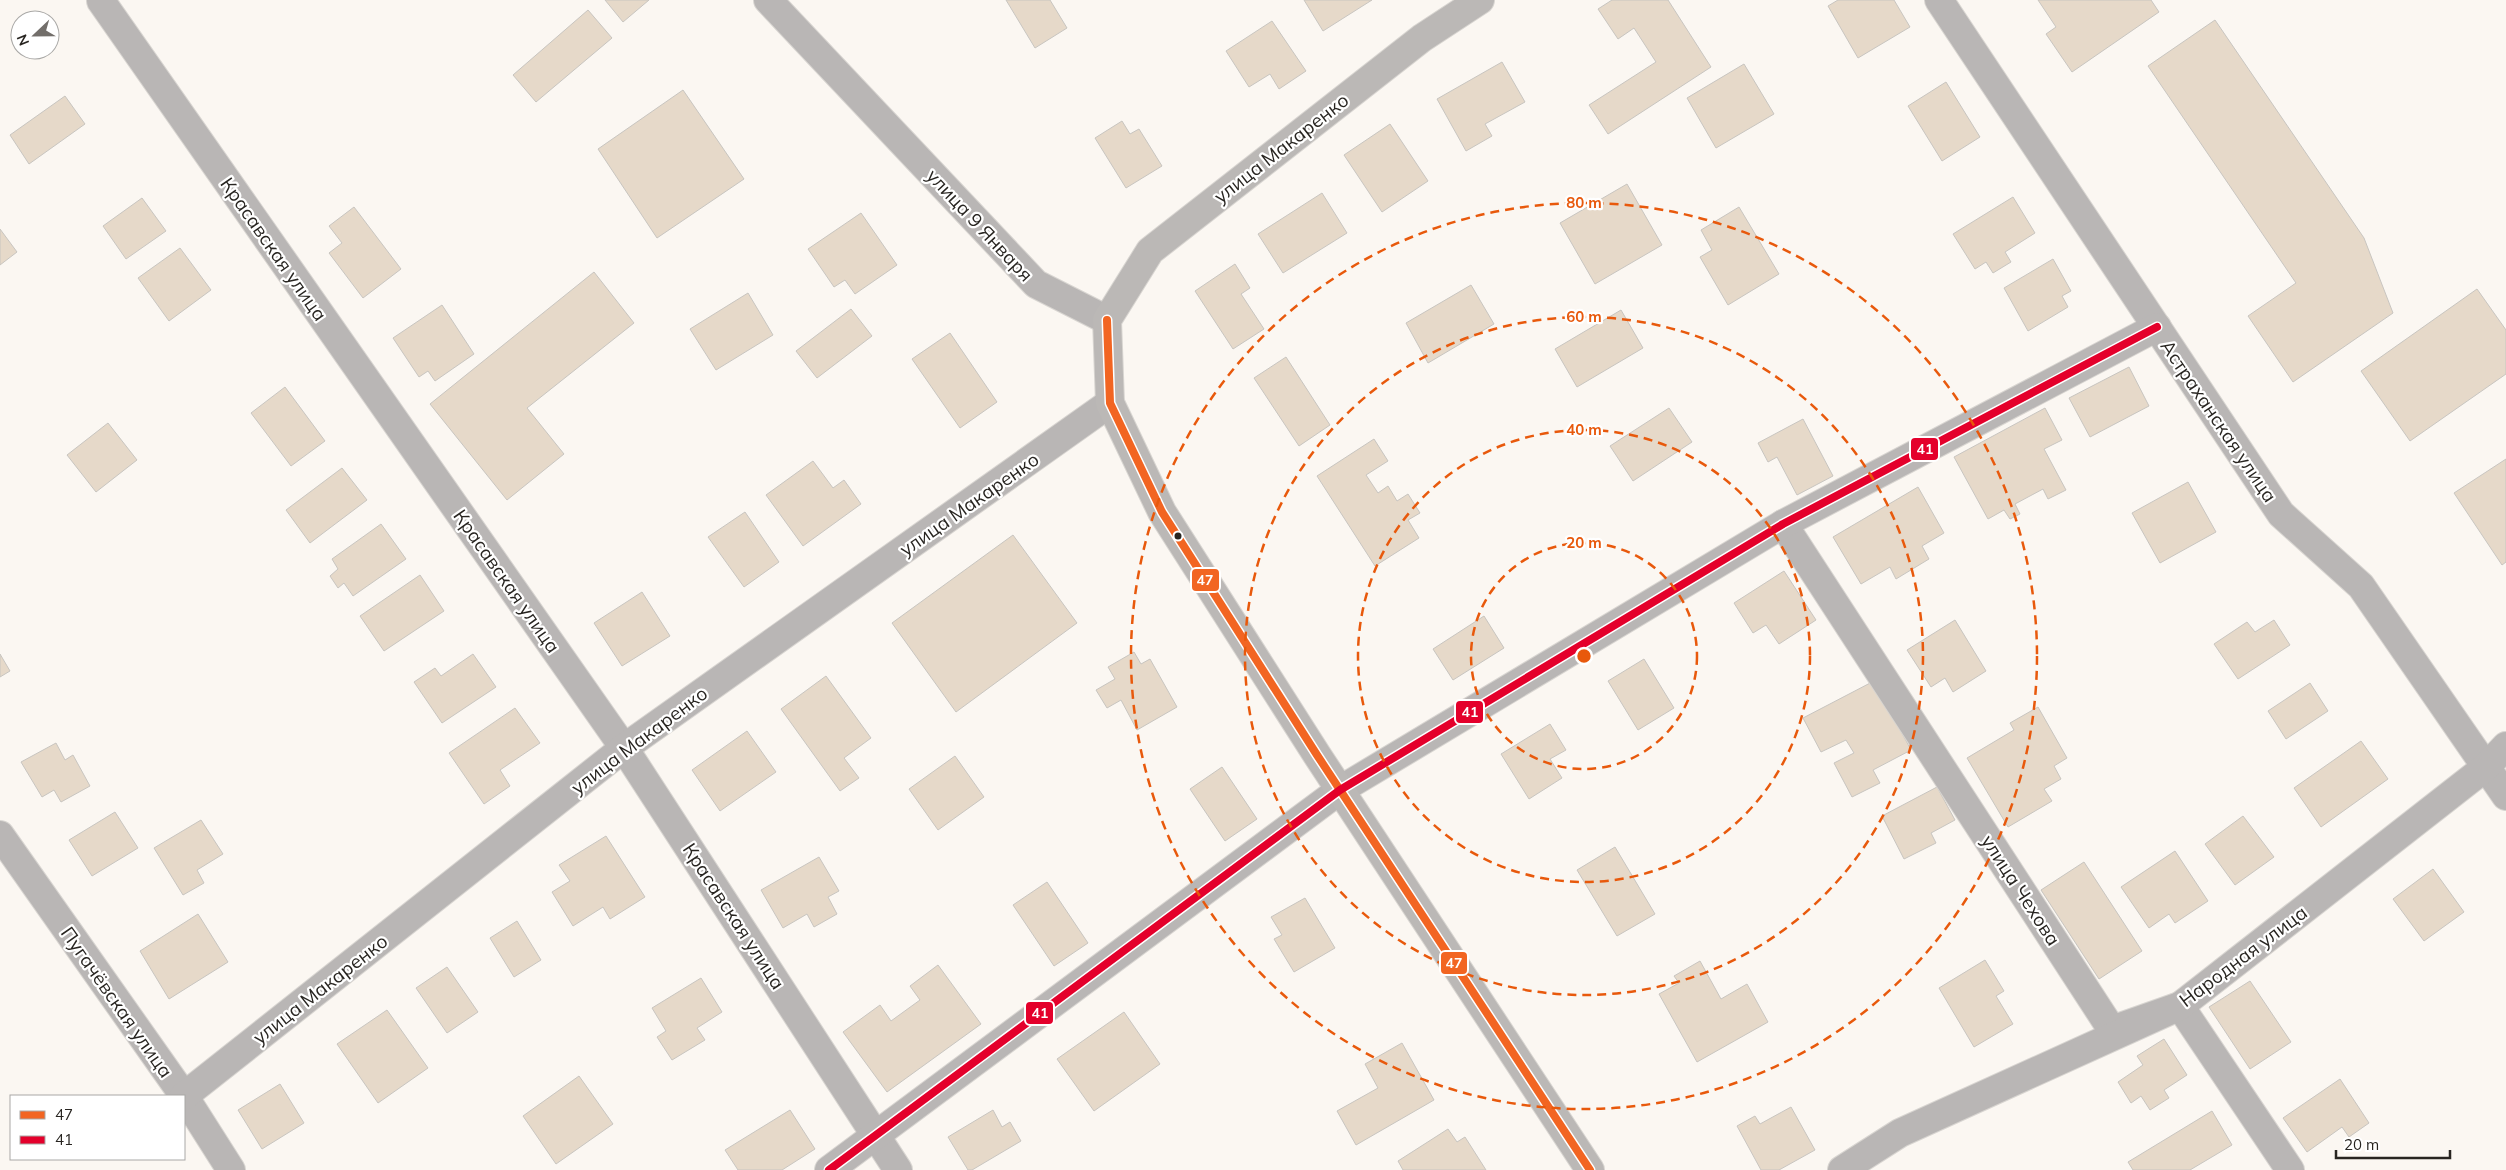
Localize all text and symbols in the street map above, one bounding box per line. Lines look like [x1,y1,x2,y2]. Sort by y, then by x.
north arrow [10,10,60,60]
text: N [13,32,33,48]
street label: улица Макаренко [1209,88,1353,208]
street label: улица 9 Января [922,164,1038,286]
street label: Красавская улица [216,173,332,325]
text: 80 m [1566,193,1602,212]
text: 60 m [1566,307,1602,326]
street label: Астраханская улица [2156,335,2282,507]
text: 40 m [1566,420,1602,439]
line badge: 41 [1910,437,1939,461]
text: 41 [1917,440,1933,458]
street label: улица Макаренко [895,447,1043,561]
street label: Красавская улица [449,505,565,657]
unlabelled marker [1173,531,1183,541]
text: 20 m [1566,533,1602,552]
line badge: 47 [1191,568,1220,592]
text: 47 [1197,571,1213,589]
centre of rings [1575,647,1593,665]
street label: улица Макаренко [566,681,712,799]
line badge: 41 [1455,700,1484,724]
text: 41 [1462,703,1478,721]
street label: улица Чехова [1976,830,2066,950]
street label: Красавская улица [678,838,790,994]
street label: Народная улица [2174,900,2312,1012]
street label: Пугачёвская улица [56,922,178,1082]
street label: улица Макаренко [248,929,392,1049]
line badge: 47 [1440,951,1468,975]
text: 47 [1446,954,1462,972]
line badge: 41 [1025,1001,1054,1025]
text: 41 [1032,1004,1048,1022]
legend [10,1095,185,1160]
text: 47 [55,1105,73,1124]
scale bar [2336,1128,2450,1160]
text: 41 [55,1130,73,1149]
text: 20 m [2344,1135,2379,1154]

